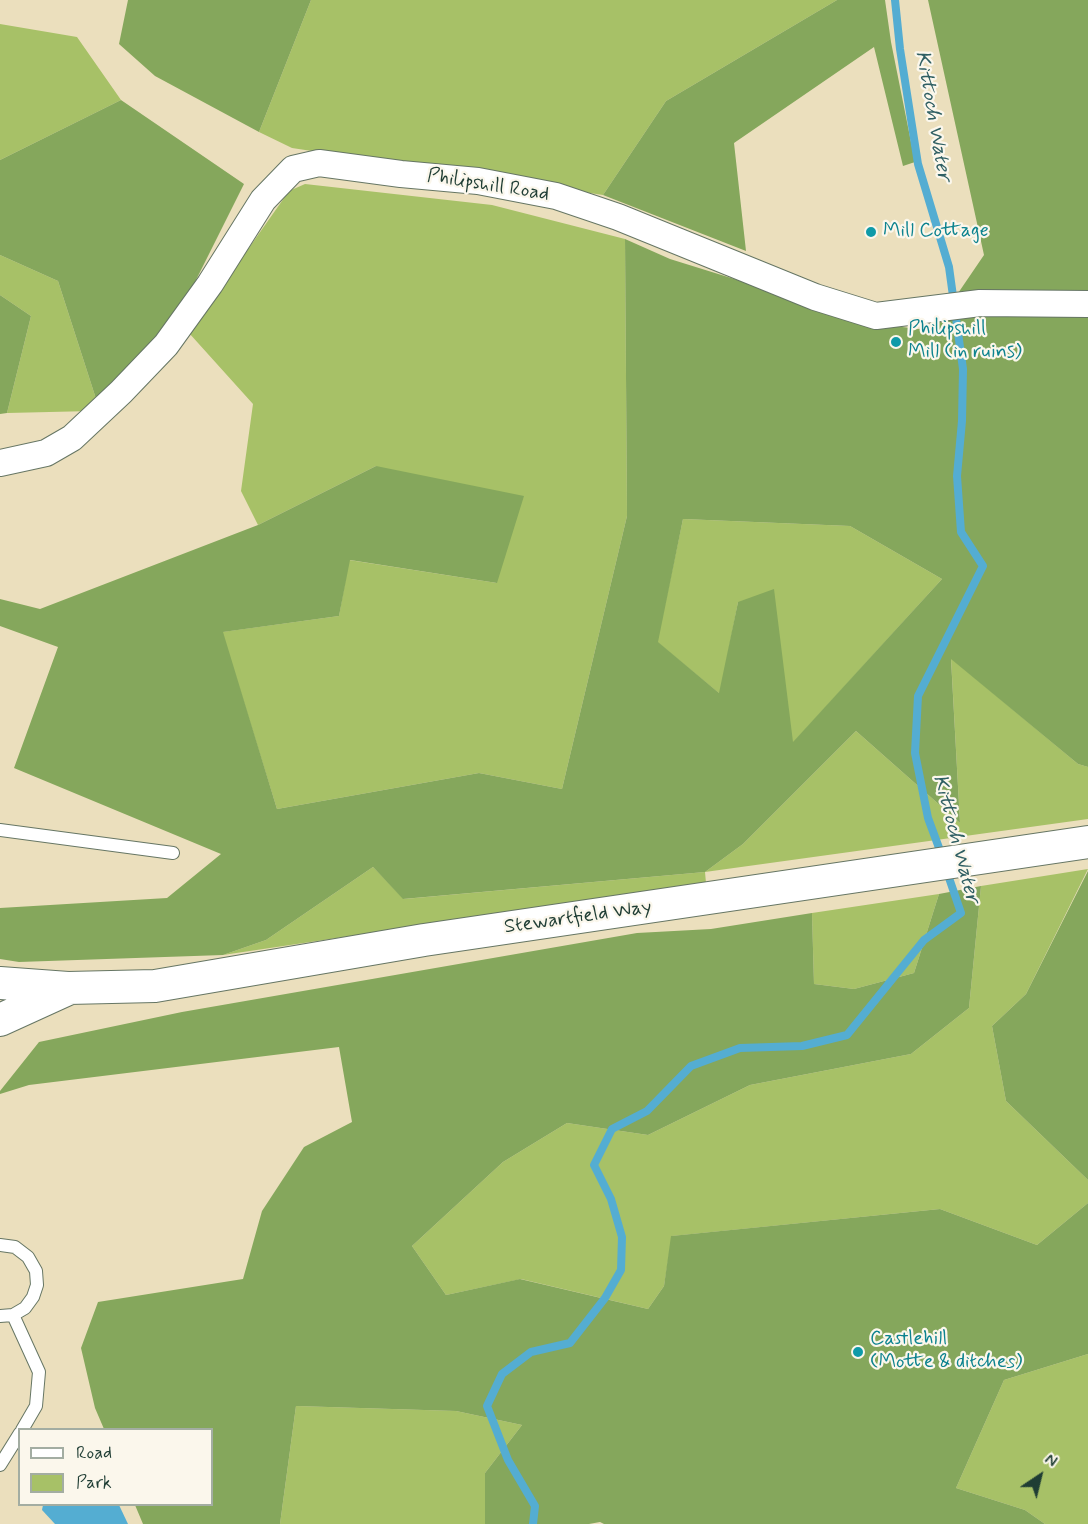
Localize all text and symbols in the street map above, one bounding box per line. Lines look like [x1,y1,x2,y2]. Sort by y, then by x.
water label: Kittoch Water [908,49,956,183]
street label: Philipshill Road [425,164,551,208]
place label: Mill Cottage [883,220,989,244]
marker: Mill Cottage [864,225,878,239]
place label: Philipshill Mill (in ruins) [908,318,1022,365]
marker: Philipshill Mill (in ruins) [889,335,903,349]
water label: Kittoch Water [926,772,984,906]
street label: Stewartfield Way [503,896,653,940]
place label: Castlehill (Motte & ditches) [870,1328,1022,1375]
marker: Castlehill (Motte & ditches) [851,1345,865,1359]
legend [18,1428,213,1506]
text: Road [76,1441,112,1465]
north arrow [1010,1446,1070,1506]
text: N [1040,1449,1061,1473]
text: Park [76,1471,112,1495]

